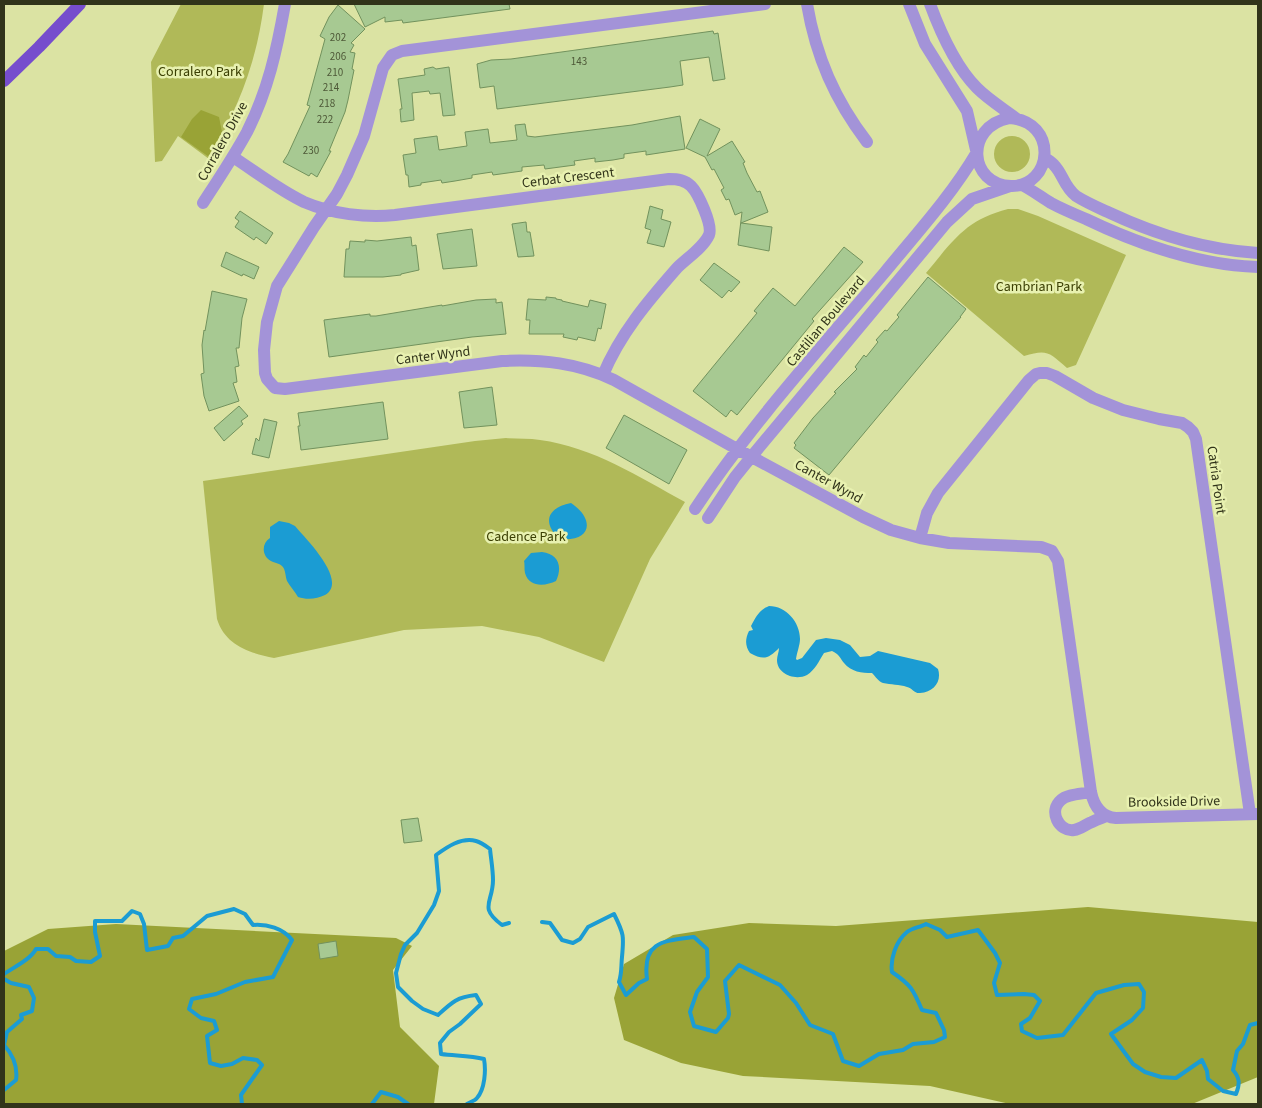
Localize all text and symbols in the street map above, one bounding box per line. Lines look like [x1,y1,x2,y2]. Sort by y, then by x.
house number: 202 [330,30,346,45]
house number: 206 [330,49,347,64]
house number: 143 [571,54,587,69]
park label: Corralero Park [158,62,242,82]
house number: 210 [327,65,343,80]
house number: 214 [323,80,340,95]
house number: 218 [319,96,336,111]
street label: Corralero Drive [193,98,253,185]
house number: 222 [317,112,333,127]
house number: 230 [303,143,319,158]
street label: Cerbat Crescent [521,162,616,194]
street label: Castilian Boulevard [782,272,870,371]
park label: Cambrian Park [996,277,1082,297]
street label: Canter Wynd [395,342,471,370]
street label: Catria Point [1201,445,1231,516]
street label: Canter Wynd [791,455,866,509]
park label: Cadence Park [486,527,566,547]
street label: Brookside Drive [1128,791,1220,813]

